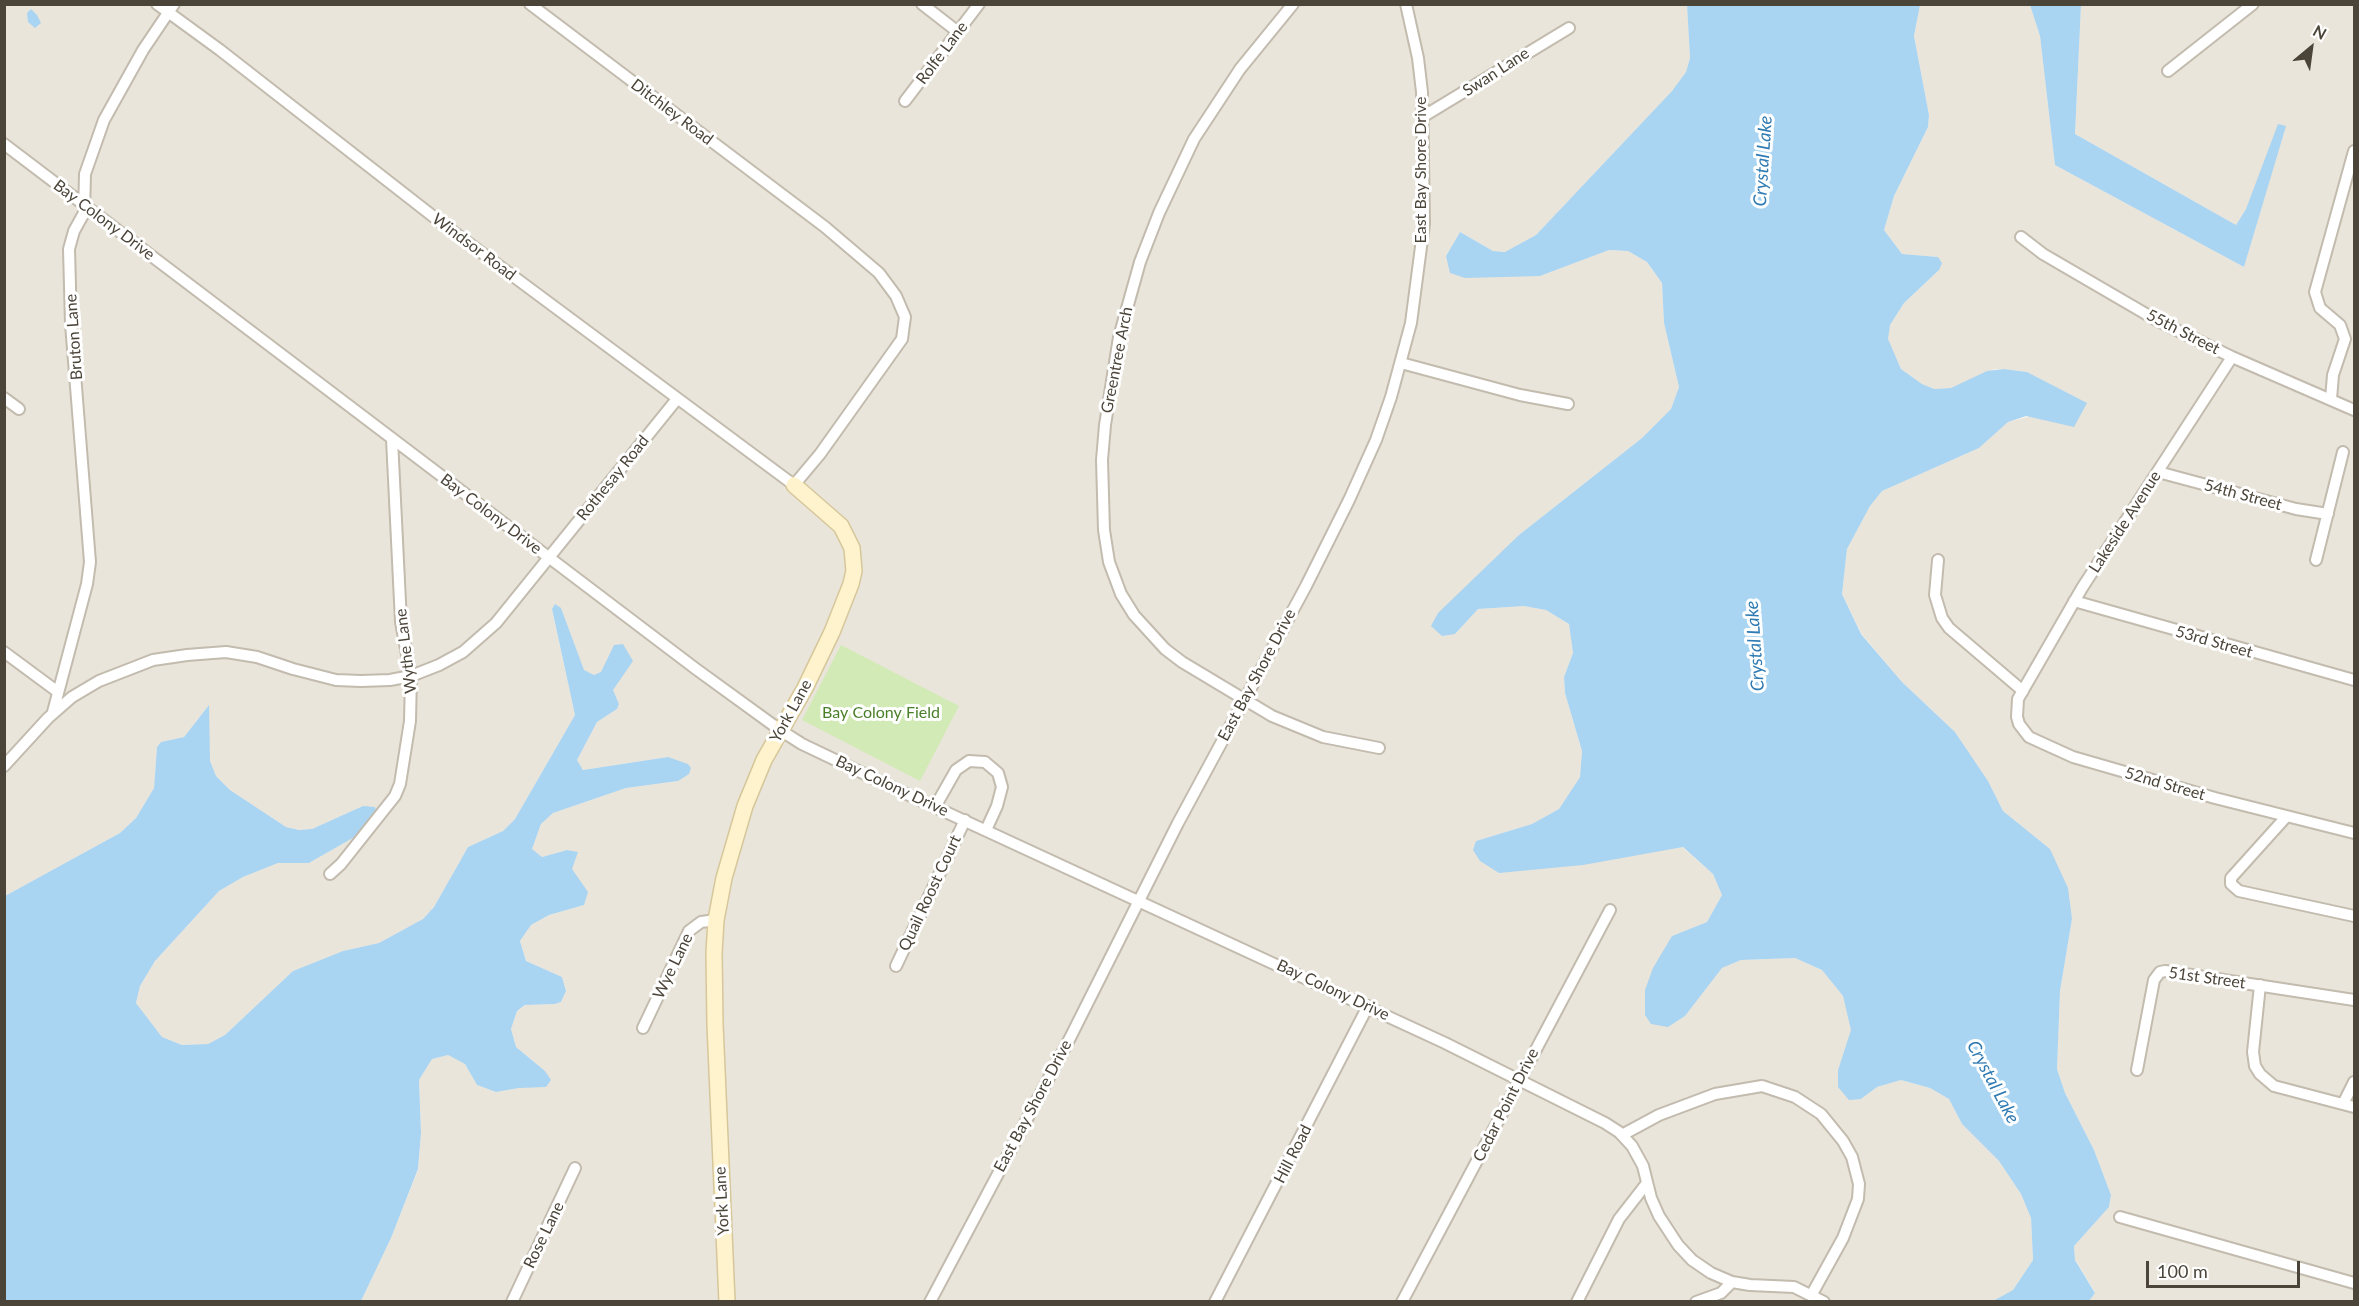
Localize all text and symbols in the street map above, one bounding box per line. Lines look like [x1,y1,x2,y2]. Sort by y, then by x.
street label: Rolfe Lane [912,18,972,88]
north arrow [2281,18,2341,78]
text: N [2310,21,2330,43]
street label: Swan Lane [1459,43,1533,101]
street label: Ditchley Road [627,75,717,149]
street label: East Bay Shore Drive [1411,97,1431,243]
water label: Crystal Lake [1749,115,1777,207]
street label: Bay Colony Drive [50,176,158,264]
street label: Windsor Road [428,209,520,285]
street label: Bruton Lane [61,293,87,381]
street label: Greentree Arch [1097,305,1137,415]
street label: 55th Street [2143,305,2223,359]
street label: Rothesay Road [573,432,653,524]
street label: Lakeside Avenue [2085,467,2165,577]
street label: Bay Colony Drive [437,470,545,558]
street label: 54th Street [2202,475,2284,515]
water label: Crystal Lake [1741,600,1769,692]
street label: East Bay Shore Drive [1214,606,1300,744]
street label: Wythe Lane [391,607,421,695]
street label: 53rd Street [2173,622,2255,662]
street label: York Lane [766,676,816,746]
park label: Bay Colony Field [822,703,940,723]
street label: Bay Colony Drive [833,752,951,820]
street label: 52nd Street [2123,763,2207,805]
street label: Quail Roost Court [895,832,965,954]
street label: Wye Lane [649,930,697,1002]
street label: Bay Colony Drive [1274,956,1392,1024]
street label: 51st Street [2167,963,2247,993]
street label: East Bay Shore Drive [990,1037,1076,1175]
water label: Crystal Lake [1962,1037,2024,1127]
street label: Cedar Point Drive [1469,1045,1543,1165]
street label: Hill Road [1270,1122,1316,1186]
street label: York Lane [711,1166,733,1236]
street label: Rose Lane [520,1199,568,1271]
scale bar [2149,1249,2304,1287]
text: 100 m [2157,1260,2208,1282]

